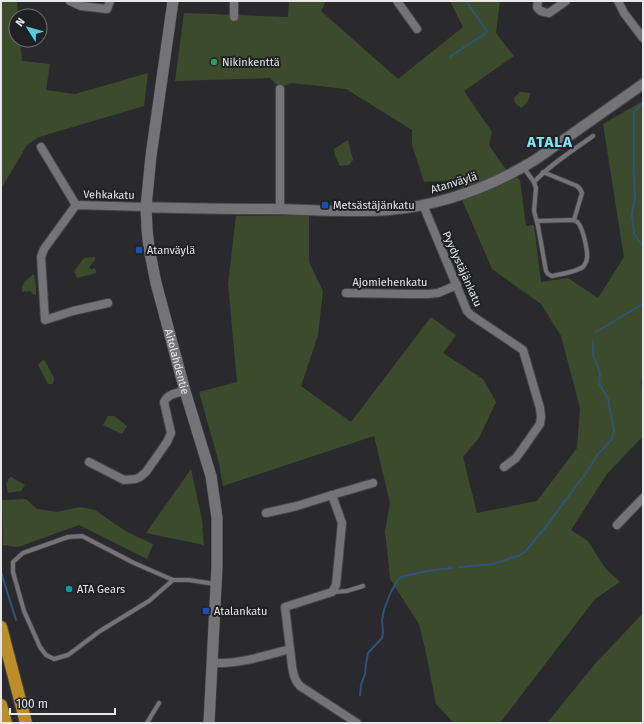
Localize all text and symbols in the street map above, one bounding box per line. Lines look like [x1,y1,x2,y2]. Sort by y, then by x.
north arrow [8,8,48,48]
text: N [13,15,28,29]
place label: Nikinkenttä [222,56,280,69]
marker: Nikinkenttä [209,57,219,67]
district label: ATALA [526,133,573,151]
street label: Atanväylä [429,170,479,196]
street label: Vehkakatu [83,188,135,202]
place label: Metsästäjänkatu [333,199,415,212]
marker: Metsästäjänkatu [320,200,330,210]
street label: Pyydystäjänkatu [440,229,484,309]
place label: Atanväylä [147,244,195,257]
marker: Atanväylä [134,245,144,255]
street label: Ajomiehenkatu [352,276,428,289]
street label: Aitolahdentie [162,327,192,396]
place label: ATA Gears [77,583,125,596]
marker: ATA Gears [64,584,74,594]
place label: Atalankatu [214,605,268,618]
marker: Atalankatu [201,606,211,616]
scale bar [10,690,115,716]
text: 100 m [16,697,48,711]

